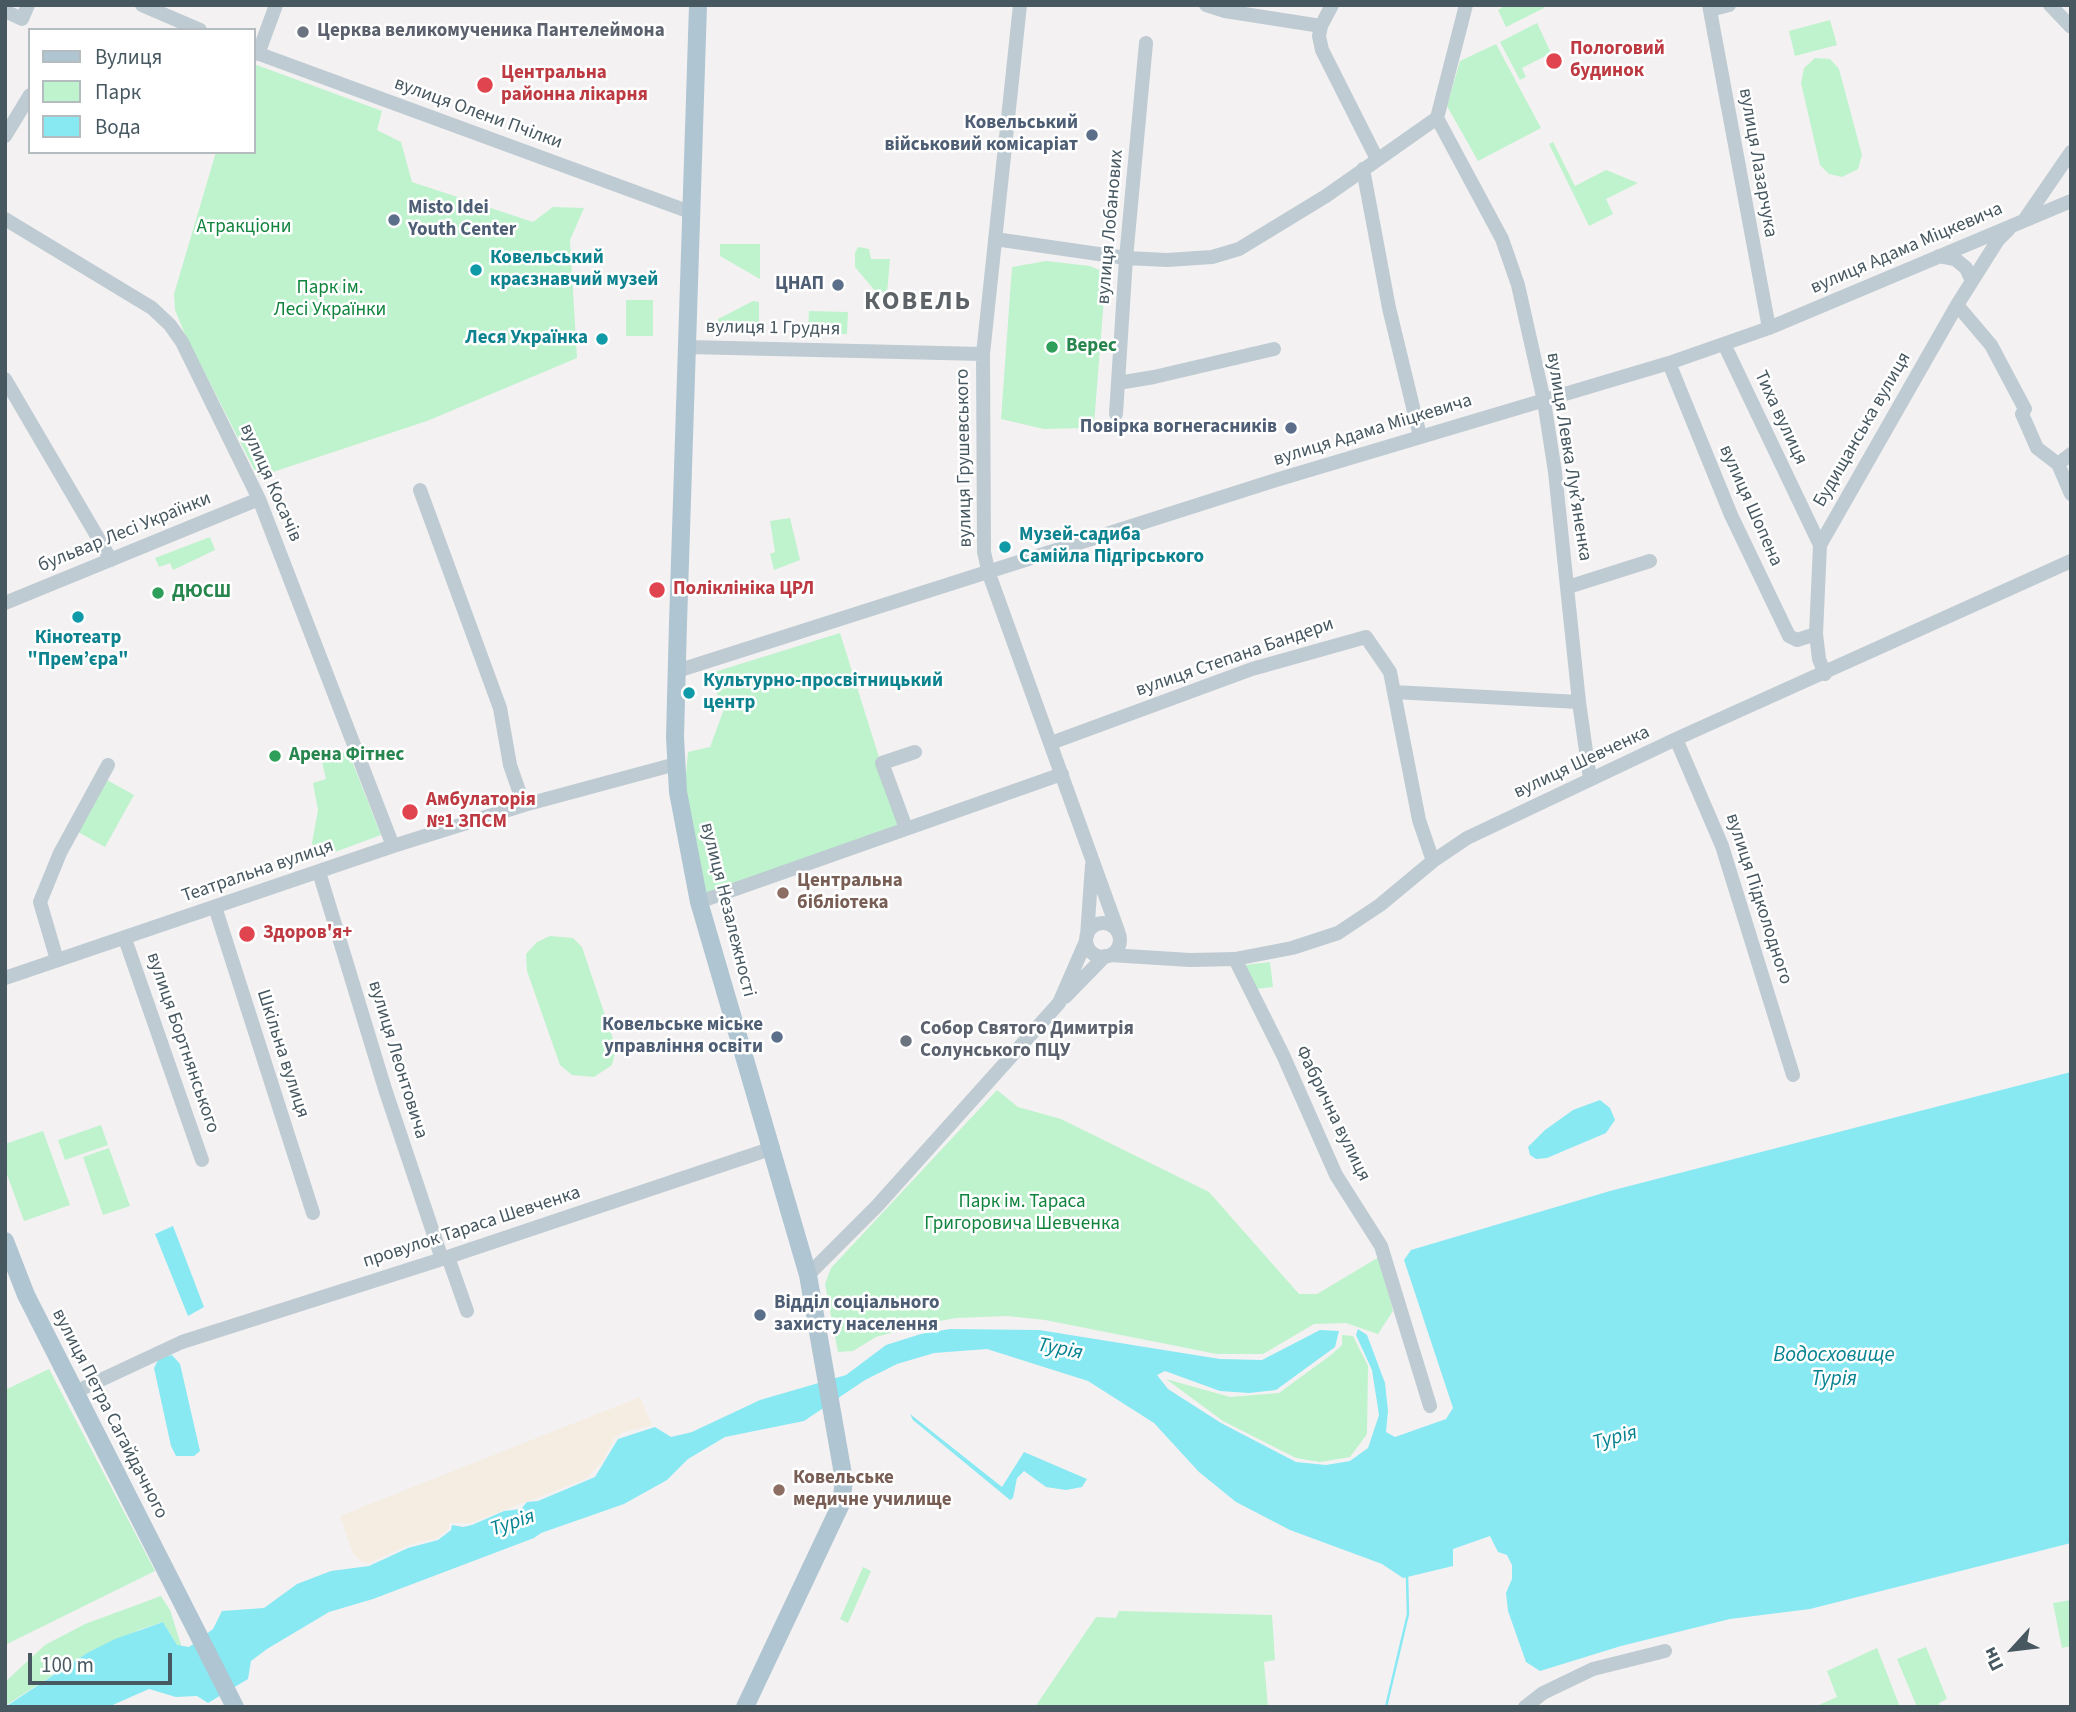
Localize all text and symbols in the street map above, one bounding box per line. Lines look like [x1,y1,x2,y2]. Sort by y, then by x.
place label: Церква великомученика Пантелеймона [317,21,665,43]
marker: Церква великомученика Пантелеймона [295,24,311,40]
legend [28,28,256,154]
place label: Пологовий будинок [1570,39,1665,83]
text: Вулиця [95,42,162,72]
marker: Пологовий будинок [1544,51,1564,71]
place label: Центральна районна лікарня [501,63,648,107]
street label: вулиця Олени Пчілки [391,73,565,155]
marker: Центральна районна лікарня [475,75,495,95]
text: Парк [95,77,141,107]
street label: вулиця Лазарчука [1733,87,1781,239]
text: Вода [95,112,141,142]
place label: Ковельський військовий комісаріат [884,113,1078,157]
marker: Ковельський військовий комісаріат [1084,127,1100,143]
street label: вулиця Лобанових [1093,149,1129,305]
place label: Misto Idei Youth Center [408,198,516,242]
street label: вулиця Адама Міцкевича [1808,198,2006,300]
marker: Misto Idei Youth Center [386,212,402,228]
park label: Атракціони [196,217,292,239]
place label: Ковельський краєзнавчий музей [490,248,658,292]
marker: Ковельський краєзнавчий музей [468,262,484,278]
place label: ЦНАП [775,274,824,296]
marker: ЦНАП [830,277,846,293]
park label: Парк ім. Лесі Українки [274,278,386,322]
district label: КОВЕЛЬ [865,287,971,319]
street label: вулиця 1 Грудня [705,316,841,342]
place label: Леся Українка [465,328,588,350]
marker: Леся Українка [594,331,610,347]
place label: Верес [1066,336,1117,358]
marker: Верес [1044,339,1060,355]
street label: Будищанська вулиця [1809,348,1917,512]
street label: вулиця Левка Лукʼяненка [1540,351,1596,563]
street label: Тиха вулиця [1748,367,1812,469]
street label: вулиця Грушевського [952,368,978,548]
street label: вулиця Адама Міцкевича [1271,390,1475,472]
place label: Повірка вогнегасників [1080,417,1277,439]
marker: Повірка вогнегасників [1283,420,1299,436]
street label: вулиця Косачів [234,421,306,545]
street label: вулиця Шопена [1713,442,1787,570]
street label: бульвар Лесі Українки [35,488,215,578]
place label: Музей-садиба Самійла Підгірського [1019,525,1204,569]
marker: Музей-садиба Самійла Підгірського [997,539,1013,555]
place label: Поліклініка ЦРЛ [673,579,814,601]
marker: Поліклініка ЦРЛ [647,580,667,600]
place label: ДЮСШ [172,582,231,604]
marker: ДЮСШ [150,585,166,601]
marker: Кінотеатр "Прем’єра" [70,609,86,625]
street label: вулиця Степана Бандери [1133,613,1337,703]
place label: Кінотеатр "Прем’єра" [28,628,128,672]
place label: Культурно-просвітницький центр [703,671,943,715]
marker: Культурно-просвітницький центр [681,685,697,701]
street label: вулиця Шевченка [1510,722,1654,804]
place label: Арена Фітнес [289,745,404,767]
marker: Арена Фітнес [267,748,283,764]
place label: Амбулаторія №1 ЗПСМ [426,790,536,834]
marker: Амбулаторія №1 ЗПСМ [400,802,420,822]
street label: вулиця Підколодного [1720,811,1796,987]
street label: вулиця Незалежності [694,821,760,999]
street label: Театральна вулиця [179,835,337,909]
place label: Центральна бібліотека [797,871,903,915]
marker: Центральна бібліотека [775,885,791,901]
place label: Здоров'я+ [263,923,352,945]
marker: Здоров'я+ [237,924,257,944]
street label: вулиця Бортнянського [140,950,224,1136]
street label: вулиця Леонтовича [362,978,432,1142]
street label: Шкільна вулиця [250,987,314,1121]
place label: Ковельське міське управління освіти [602,1015,763,1059]
place label: Собор Святого Димитрія Солунського ПЦУ [920,1019,1134,1063]
marker: Ковельське міське управління освіти [769,1029,785,1045]
marker: Собор Святого Димитрія Солунського ПЦУ [898,1033,914,1049]
street label: Фабрична вулиця [1289,1042,1375,1186]
street label: провулок Тараса Шевченка [360,1182,584,1274]
park label: Парк ім. Тараса Григоровича Шевченка [924,1192,1120,1236]
place label: Відділ соціального захисту населення [774,1293,940,1337]
street label: вулиця Петра Сагайдачного [46,1305,172,1523]
marker: Відділ соціального захисту населення [752,1307,768,1323]
water label: Турія [1035,1333,1085,1367]
water label: Водосховище Турія [1773,1343,1895,1393]
water label: Турія [1590,1421,1640,1457]
place label: Ковельське медичне училище [793,1468,952,1512]
marker: Ковельське медичне училище [771,1482,787,1498]
water label: Турія [487,1505,539,1543]
north arrow [1978,1614,2048,1684]
scale bar [32,1638,175,1682]
text: Пн [1976,1642,2011,1675]
text: 100 m [41,1650,94,1680]

